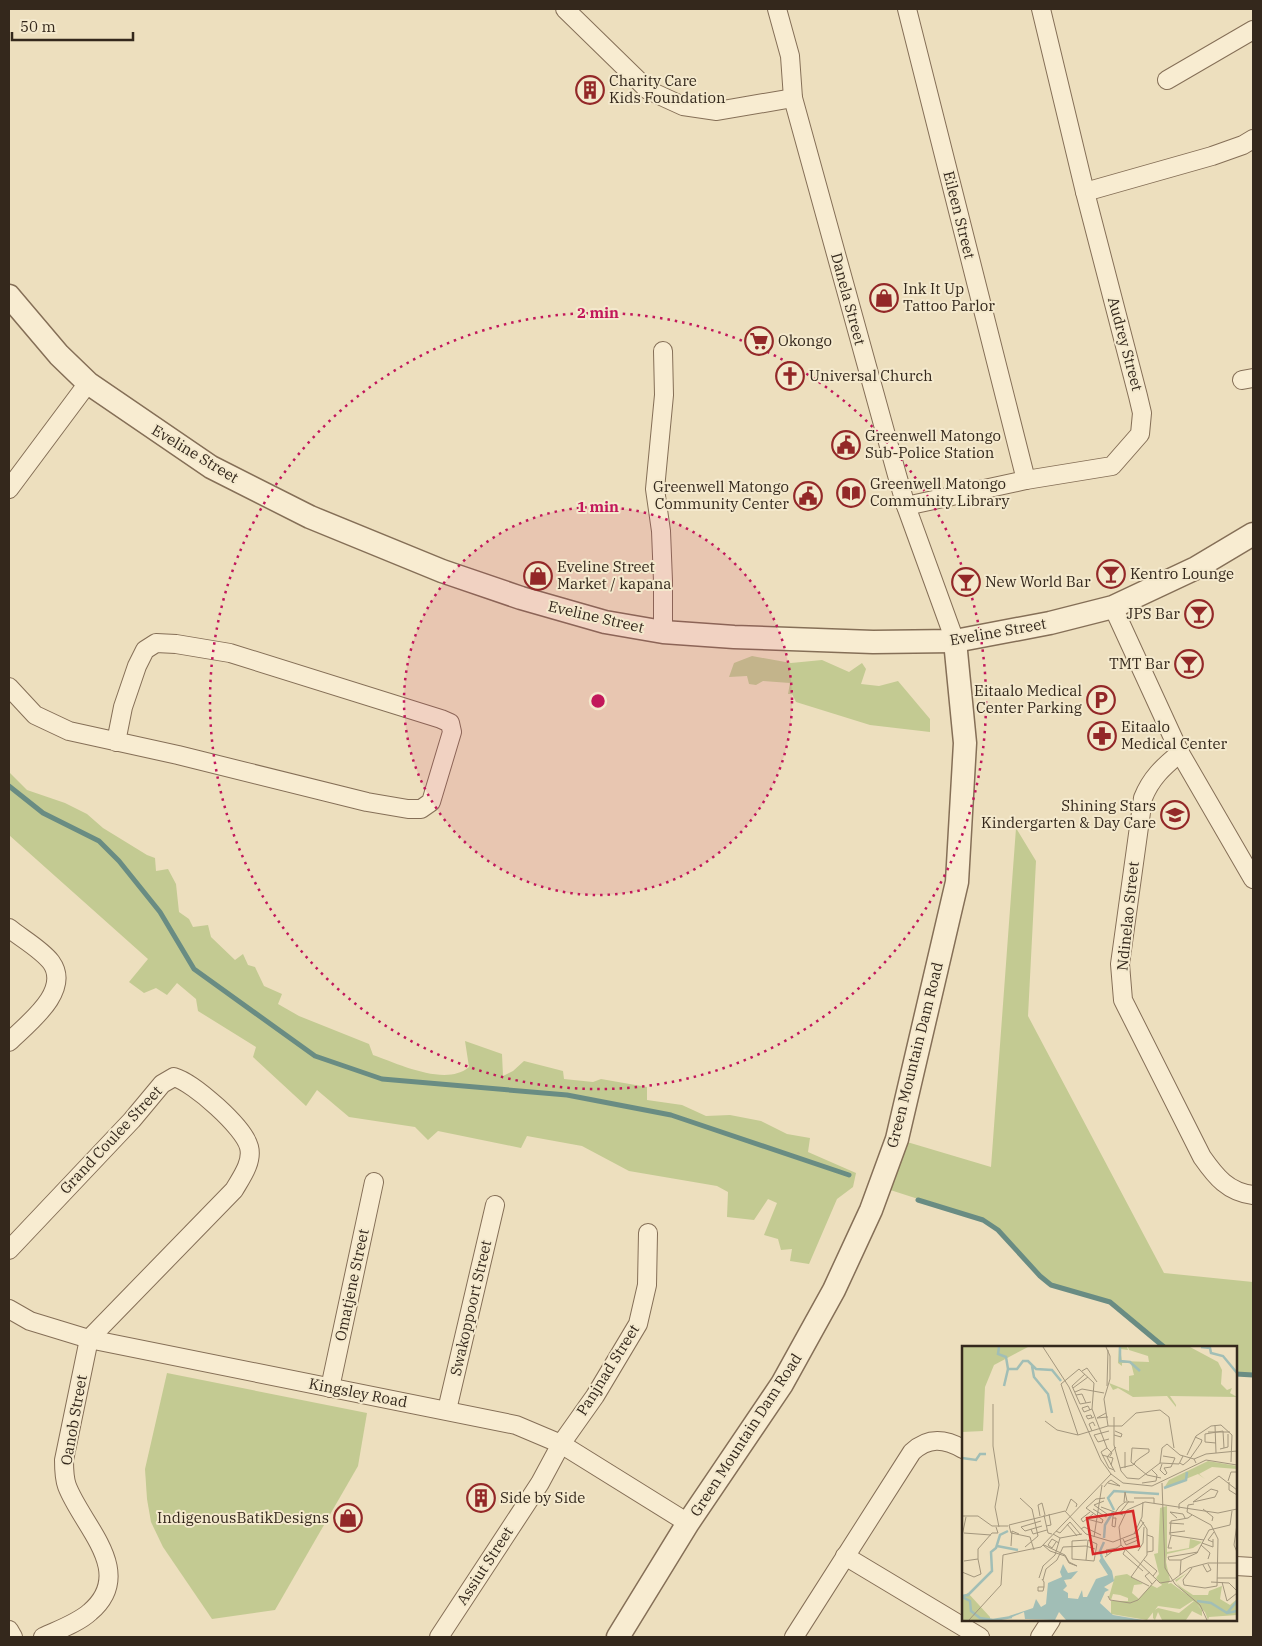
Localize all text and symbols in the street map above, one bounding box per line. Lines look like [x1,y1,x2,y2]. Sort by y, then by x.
scale bar [12,10,134,42]
text: 50 m [20,17,56,36]
place label: Charity Care Kids Foundation [609,71,726,107]
building icon: Charity Care Kids Foundation [575,75,605,105]
street label: Eileen Street [939,169,980,261]
street label: Danela Street [827,251,870,347]
place label: Ink It Up Tattoo Parlor [903,279,995,315]
shop icon: Ink It Up Tattoo Parlor [869,283,899,313]
street label: Audrey Street [1104,295,1147,393]
text: 2 min [577,303,619,322]
supermarket icon: Okongo [744,326,774,356]
place label: Okongo [778,331,832,350]
church icon: Universal Church [775,361,805,391]
place label: Universal Church [809,366,933,385]
street label: Eveline Street [148,420,242,487]
place label: Greenwell Matongo Sub-Police Station [865,426,1001,462]
public building icon: Greenwell Matongo Sub-Police Station [831,430,861,460]
place label: Greenwell Matongo Community Library [870,474,1010,510]
place label: Greenwell Matongo Community Center [653,477,789,513]
library icon: Greenwell Matongo Community Library [836,478,866,508]
public building icon: Greenwell Matongo Community Center [793,481,823,511]
text: 1 min [577,497,619,516]
place label: Eveline Street Market / kapana [557,557,672,593]
bar icon: Kentro Lounge [1096,559,1126,589]
shop icon: Eveline Street Market / kapana [523,561,553,591]
place label: Kentro Lounge [1130,564,1234,583]
bar icon: New World Bar [951,567,981,597]
place label: New World Bar [985,572,1091,591]
street label: Eveline Street [546,596,646,637]
bar icon: JPS Bar [1184,599,1214,629]
place label: JPS Bar [1127,604,1180,623]
street label: Eveline Street [948,614,1048,649]
bar icon: TMT Bar [1174,649,1204,679]
place label: TMT Bar [1109,654,1170,673]
place label: Eitaalo Medical Center Parking [974,681,1082,717]
parking icon: Eitaalo Medical Center Parking [1086,685,1116,715]
centre of rings [589,692,607,710]
place label: Eitaalo Medical Center [1121,717,1228,753]
pharmacy icon: Eitaalo Medical Center [1087,721,1117,751]
place label: Shining Stars Kindergarten & Day Care [981,796,1156,832]
school or university icon: Shining Stars Kindergarten & Day Care [1160,800,1190,830]
street label: Ndinelao Street [1112,860,1143,972]
street label: Green Mountain Dam Road [882,960,947,1150]
street label: Grand Coulee Street [55,1081,166,1198]
street label: Omatjene Street [330,1227,373,1343]
street label: Swakoppoort Street [446,1238,495,1378]
street label: Panjnad Street [572,1321,643,1419]
inset map [962,1346,1237,1621]
street label: Green Mountain Dam Road [686,1350,805,1520]
street label: Oanob Street [56,1373,91,1467]
street label: Kingsley Road [307,1374,409,1411]
building icon: Side by Side [466,1483,496,1513]
place label: Side by Side [500,1488,585,1507]
shop icon: IndigenousBatikDesigns [333,1503,363,1533]
place label: IndigenousBatikDesigns [157,1508,329,1527]
street label: Assiut Street [452,1523,517,1609]

